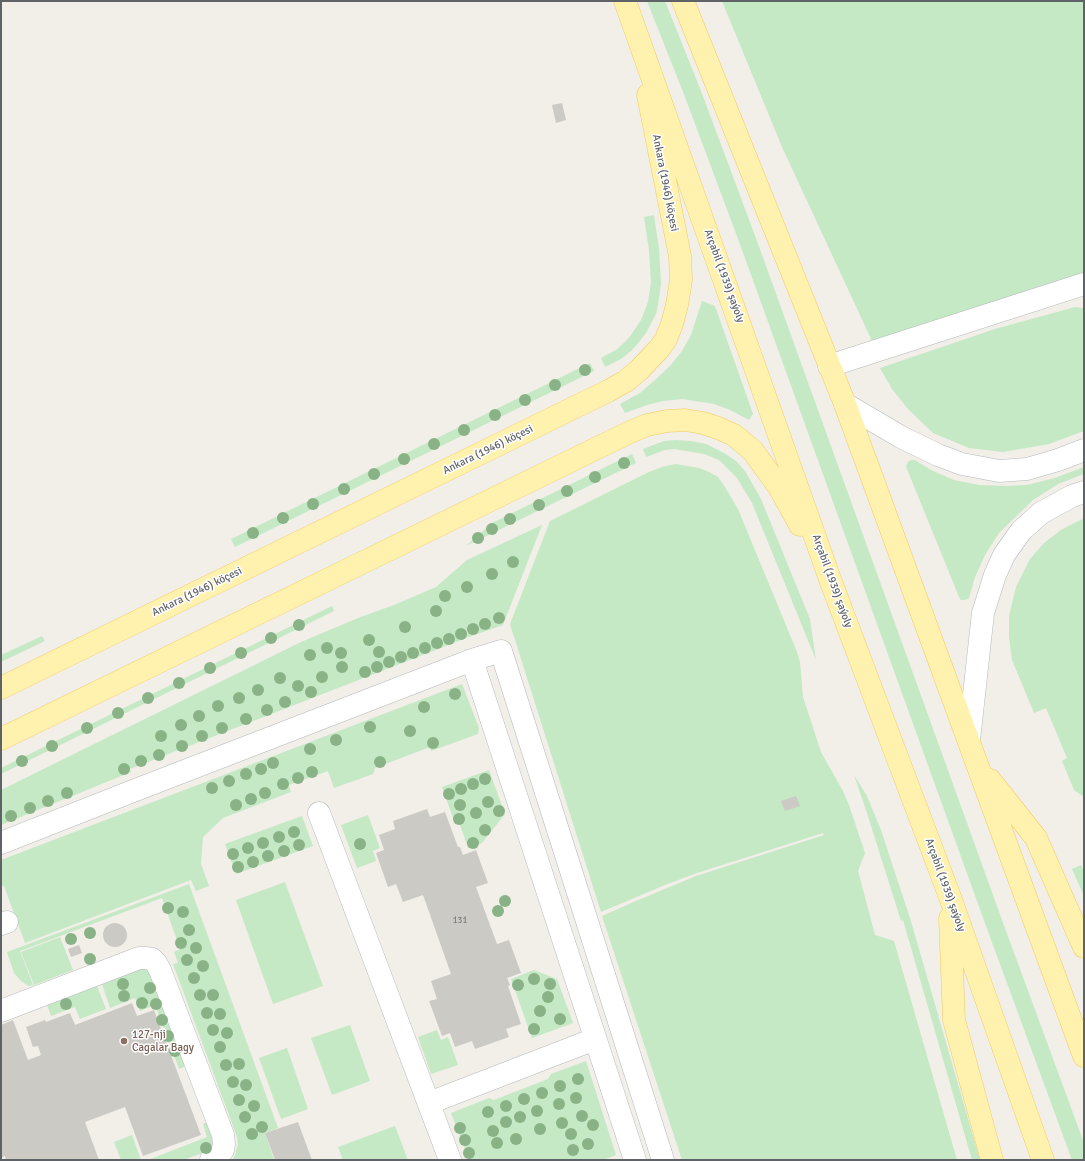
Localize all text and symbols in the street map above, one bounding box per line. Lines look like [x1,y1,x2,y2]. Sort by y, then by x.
street label: Ankara (1946) köçesi [649,133,681,233]
street label: Arçabil (1939) şaýoly [701,227,747,325]
street label: Ankara (1946) köçesi [441,422,535,478]
street label: Arçabil (1939) şaýoly [809,532,855,630]
street label: Ankara (1946) köçesi [150,564,244,620]
street label: Arçabil (1939) şaýoly [922,836,968,934]
house number: 131 [453,916,467,926]
place label: 127-nji Cagalar Bagy [132,1028,194,1054]
marker: 127-nji Cagalar Bagy [119,1036,129,1046]

